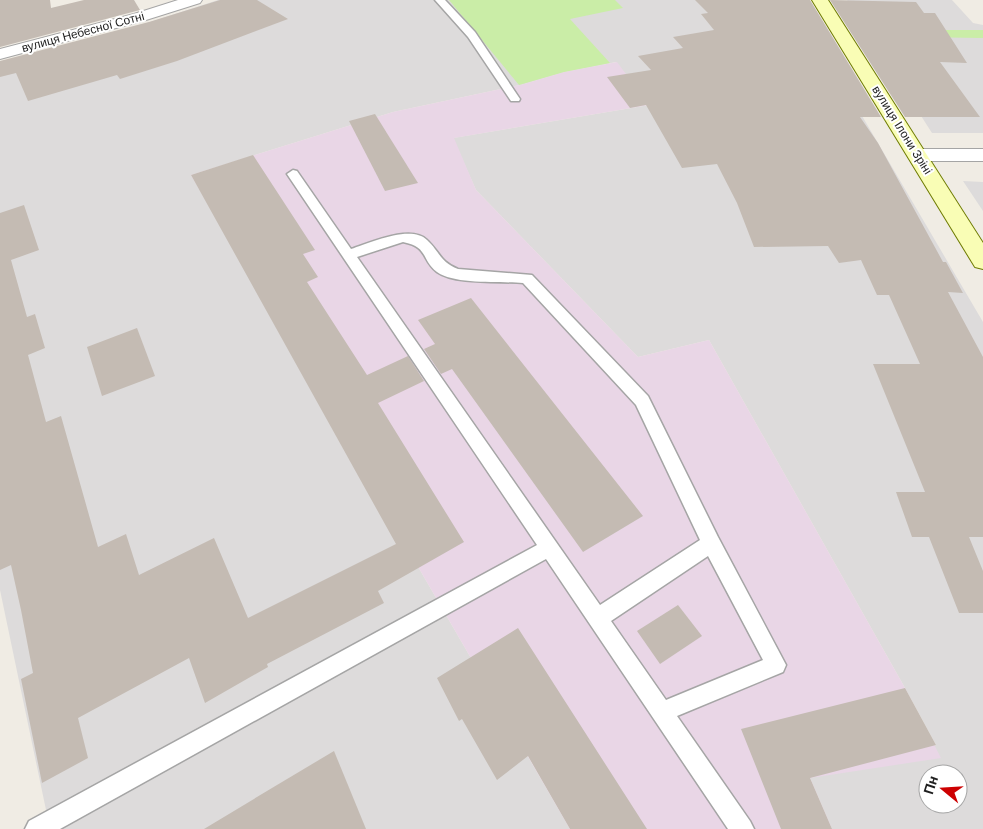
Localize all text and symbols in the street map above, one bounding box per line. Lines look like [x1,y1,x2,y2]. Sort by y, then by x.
street label: вулиця Небесної Сотні [20,8,146,56]
street label: вулиця Ілони Зріні [868,83,936,177]
north arrow [918,764,968,814]
text: Пн [919,773,942,797]

